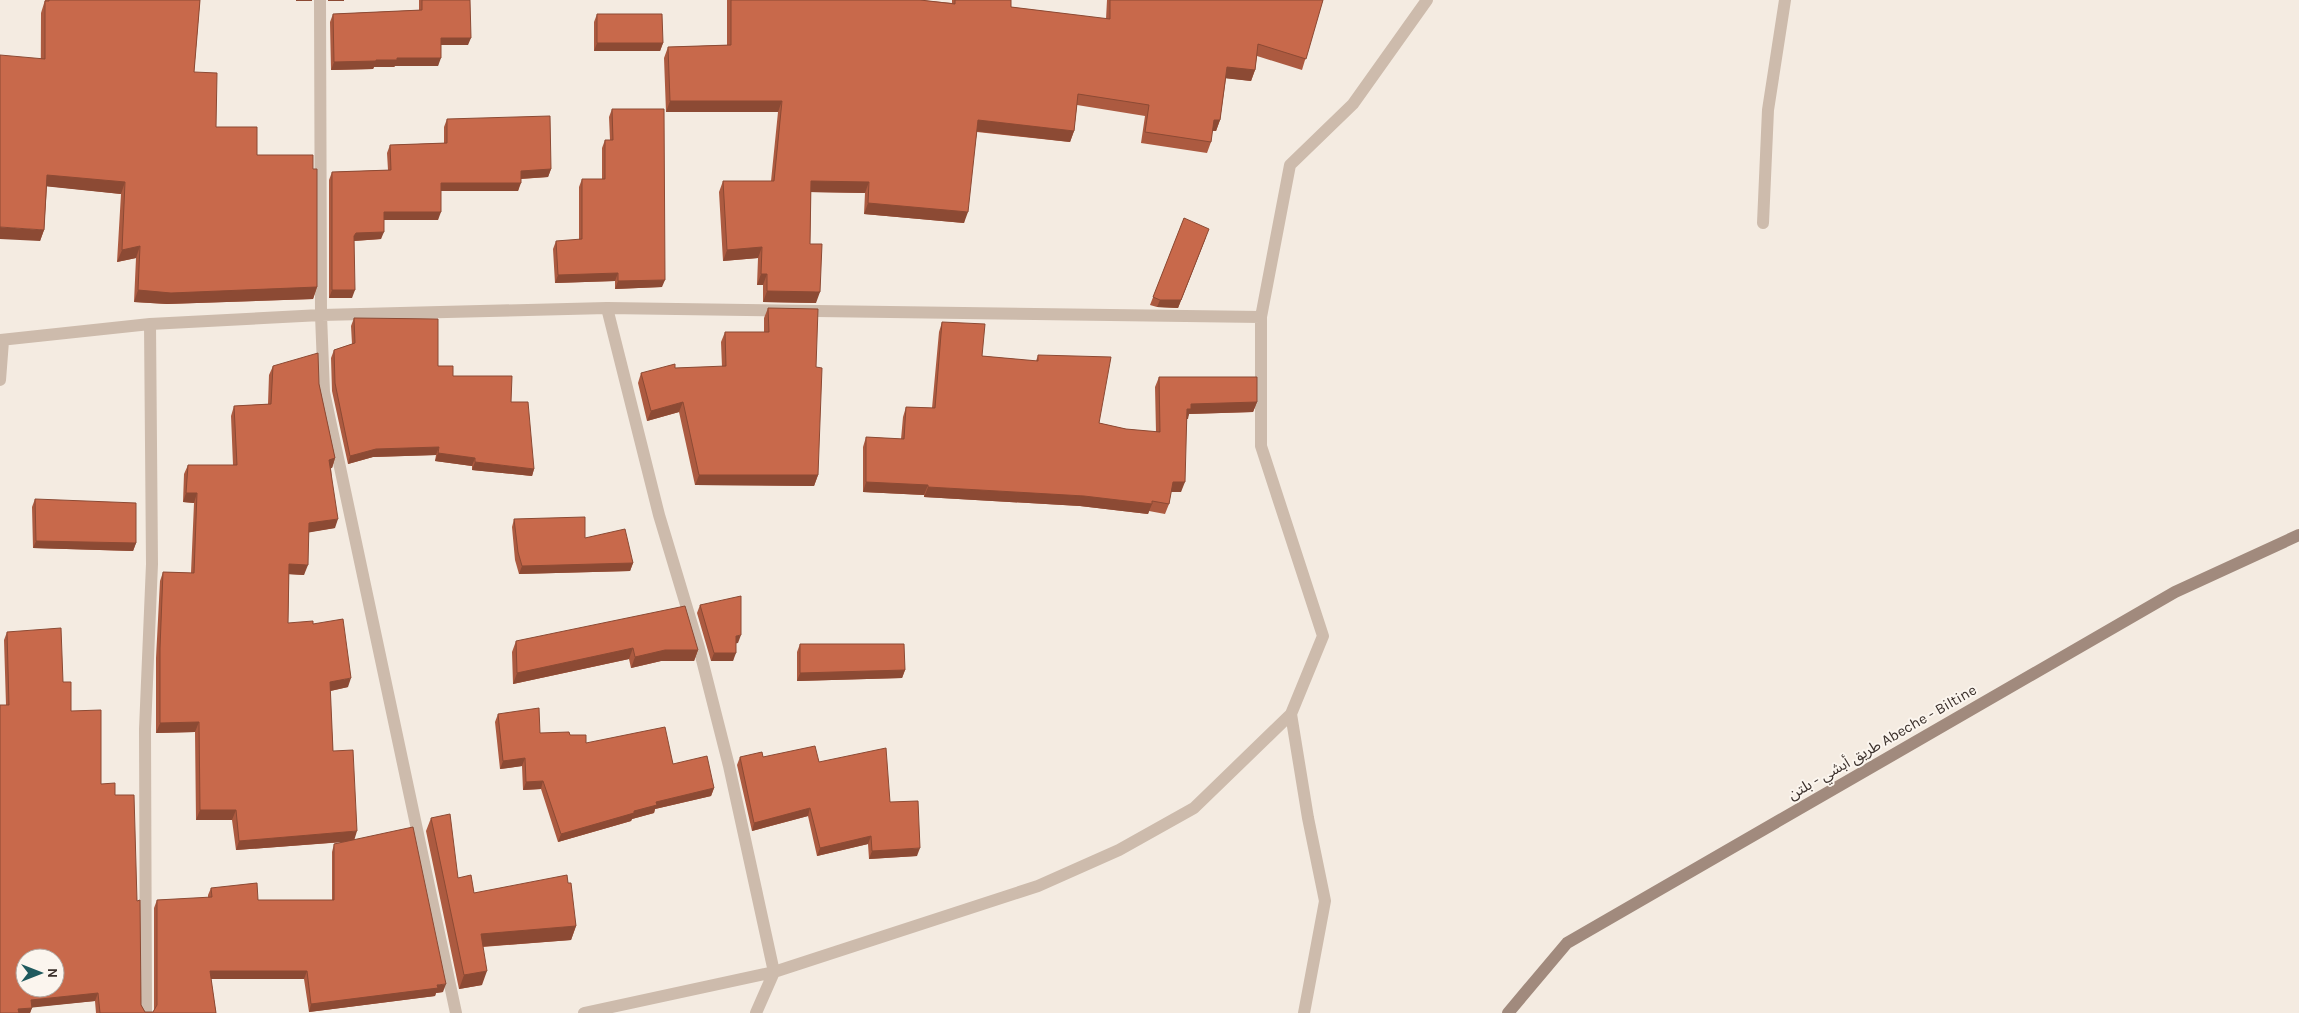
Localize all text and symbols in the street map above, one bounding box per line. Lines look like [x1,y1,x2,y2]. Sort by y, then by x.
street label: طريق أبشي - بلتن Abeche - Biltine [1784,680,1981,806]
north arrow [15,948,65,998]
text: N [44,968,61,978]

